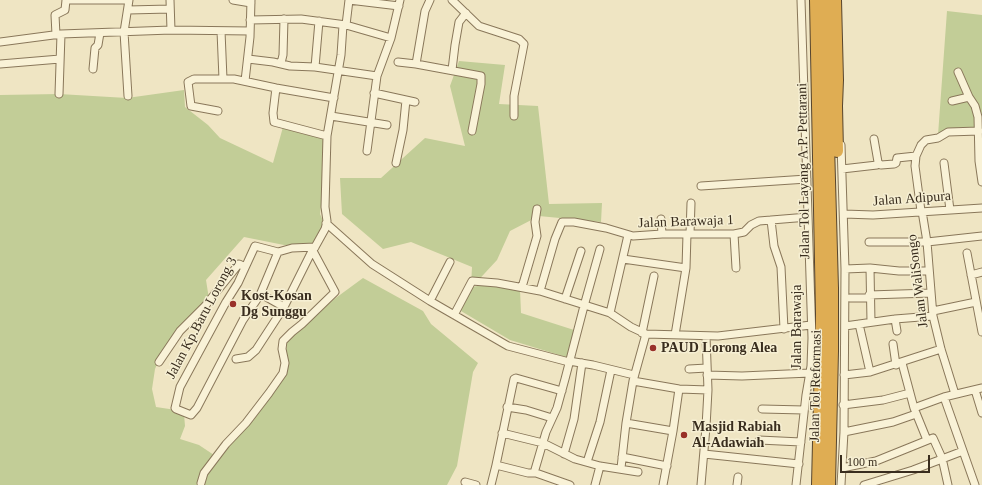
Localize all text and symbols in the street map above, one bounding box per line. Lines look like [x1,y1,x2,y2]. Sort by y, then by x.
street label: Jalan Tol Layang A.P. Pettarani [794,83,814,259]
street label: Jalan Adipura [872,188,952,210]
street label: Jalan Barawaja 1 [638,212,734,232]
street label: Jalan WaliSongo [904,233,932,329]
street label: Jalan Kp.Baru Lorong 3 [163,254,241,382]
street label: Jalan Barawaja [789,284,805,370]
place label: Kost-Kosan Dg Sunggu [241,288,312,320]
marker: Kost-Kosan Dg Sunggu [228,299,238,309]
street label: Jalan Tol Reformasi [807,330,825,442]
place label: PAUD Lorong Alea [661,340,777,356]
marker: PAUD Lorong Alea [648,343,658,353]
place label: Masjid Rabiah Al-Adawiah [692,419,781,452]
marker: Masjid Rabiah Al-Adawiah [679,430,689,440]
scale bar [842,447,932,473]
text: 100 m [847,455,877,469]

